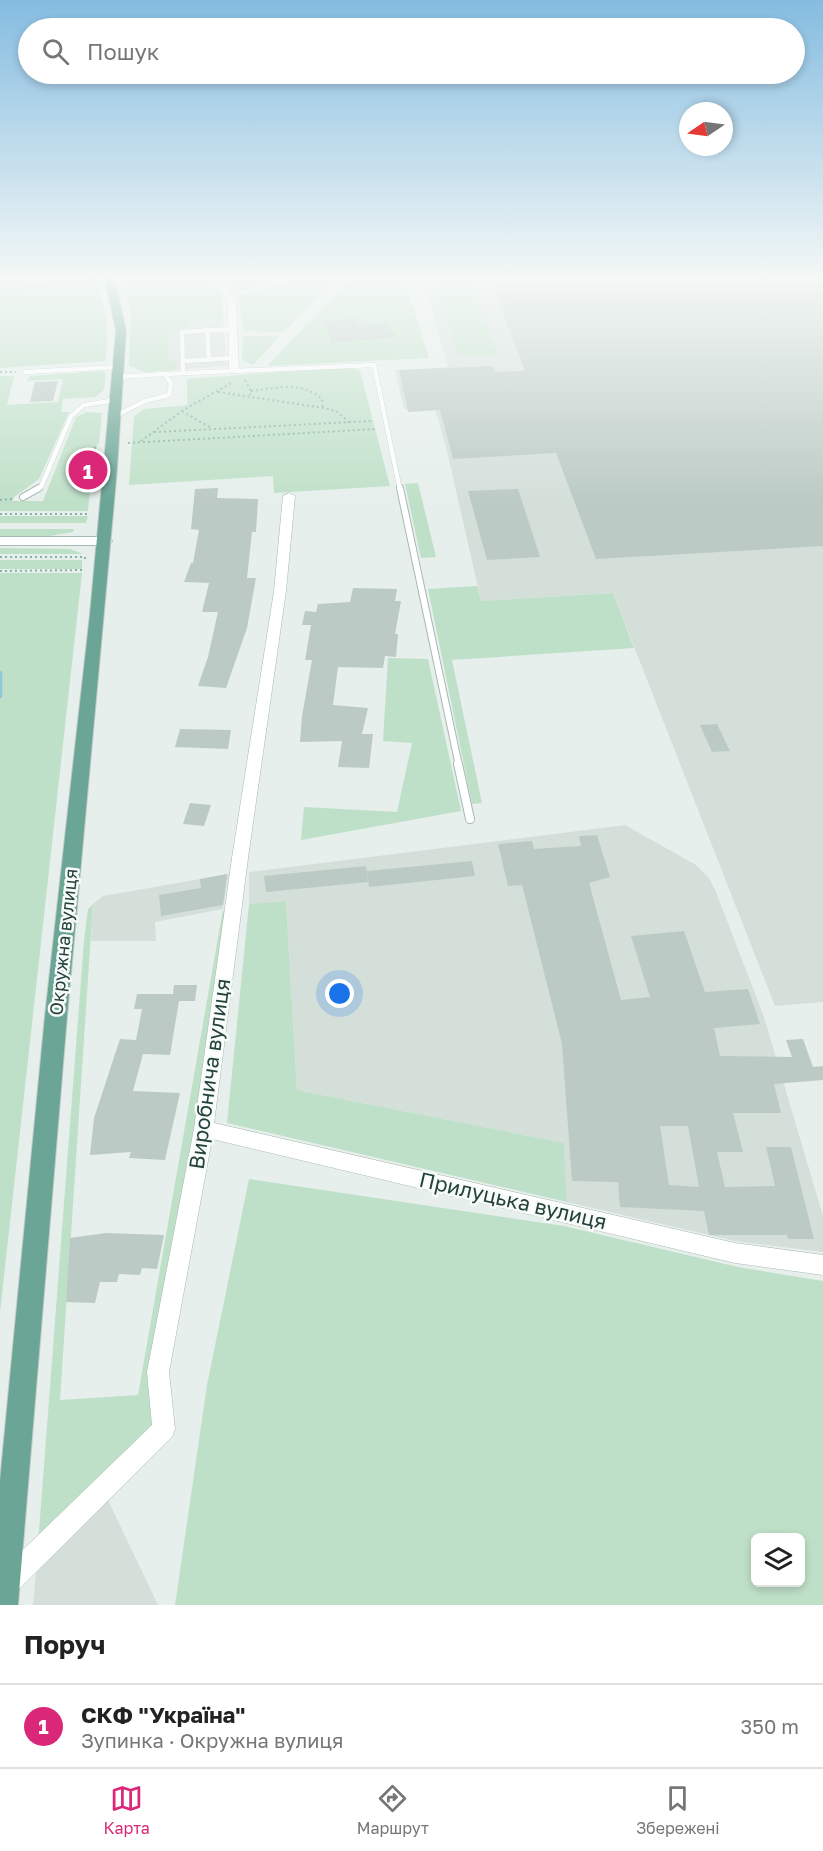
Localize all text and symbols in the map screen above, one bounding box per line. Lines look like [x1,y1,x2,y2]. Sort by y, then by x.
search box [18,18,805,84]
icon: search [39,35,72,68]
text: Пошук [87,38,160,65]
north arrow [679,102,733,156]
pin: 1 [68,448,107,492]
street label: Окружна вулиця [44,867,82,1016]
street label: Виробнича вулиця [183,977,235,1171]
your location [325,979,354,1008]
street label: Прилуцька вулиця [417,1166,610,1234]
map controls [751,1533,805,1587]
button: layers [751,1533,805,1587]
text: Поруч [24,1629,105,1660]
text: СКФ "Україна" [81,1701,245,1728]
text: 1 [38,1714,49,1738]
text: 350 m [741,1714,799,1738]
text: Зупинка · Окружна вулиця [81,1728,344,1752]
tab: Карта [103,1782,150,1838]
tab: Маршрут [357,1782,429,1838]
tab: Збережені [636,1782,720,1838]

